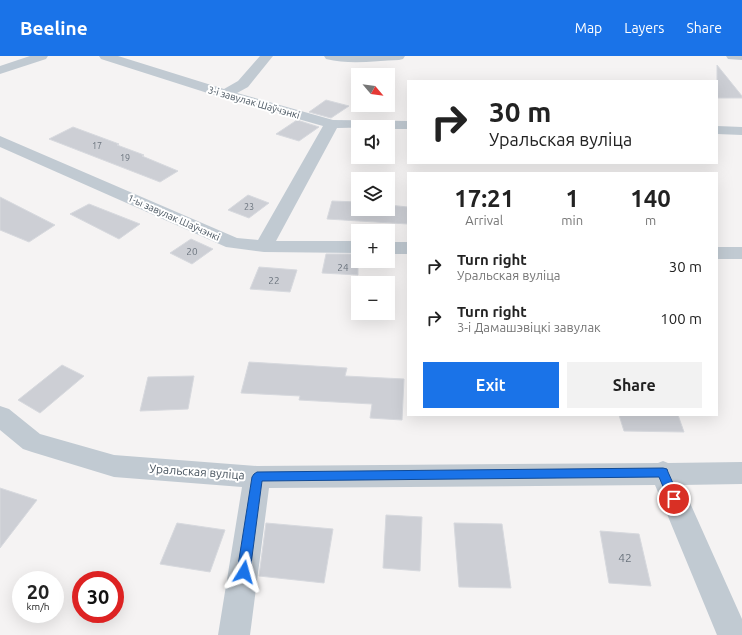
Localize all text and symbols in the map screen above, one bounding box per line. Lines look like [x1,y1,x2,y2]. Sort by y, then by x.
text: Beeline [20,17,88,39]
text: Map [575,20,602,36]
text: Layers [624,20,664,36]
text: Share [686,20,722,36]
north arrow [351,68,395,112]
map controls [351,68,395,320]
street label: 3-і завулак Шаўчэнкі [207,84,301,121]
icon: right [423,96,475,148]
text: 30 m [489,96,551,127]
button: sound [351,120,395,164]
text: Уральская вуліца [489,129,632,149]
house number: 17 [92,141,102,151]
house number: 19 [120,153,130,163]
button: layers [351,172,395,216]
text: 17:21 [454,185,514,212]
text: 1 [565,185,579,212]
text: 140 [630,185,671,212]
street label: 1-ы завулак Шаўчэнкі [126,192,222,243]
house number: 23 [244,202,254,212]
text: Arrival [465,213,503,227]
text: min [561,213,583,227]
text: m [645,213,656,227]
button: + [351,224,395,268]
house number: 20 [186,246,198,257]
text: Turn right [457,251,527,268]
icon: right [423,255,445,277]
text: 30 m [669,258,702,275]
house number: 24 [337,262,349,273]
text: Уральская вуліца [457,268,560,282]
house number: 22 [268,275,280,286]
button: − [351,276,395,320]
text: Turn right [457,303,527,320]
icon: right [423,307,445,329]
text: 100 m [660,310,702,327]
text: 3-і Дамашэвіцкі завулак [457,320,601,334]
button: Exit [423,362,559,408]
button: Share [567,362,702,408]
street label: Уральская вуліца [149,462,245,481]
pin [657,482,691,516]
icon: arrive [663,488,685,510]
position arrow [223,551,265,593]
house number: 42 [618,551,632,564]
speed limit sign: 30 [72,571,124,623]
text: 20 [27,580,49,603]
text: km/h [26,601,50,612]

